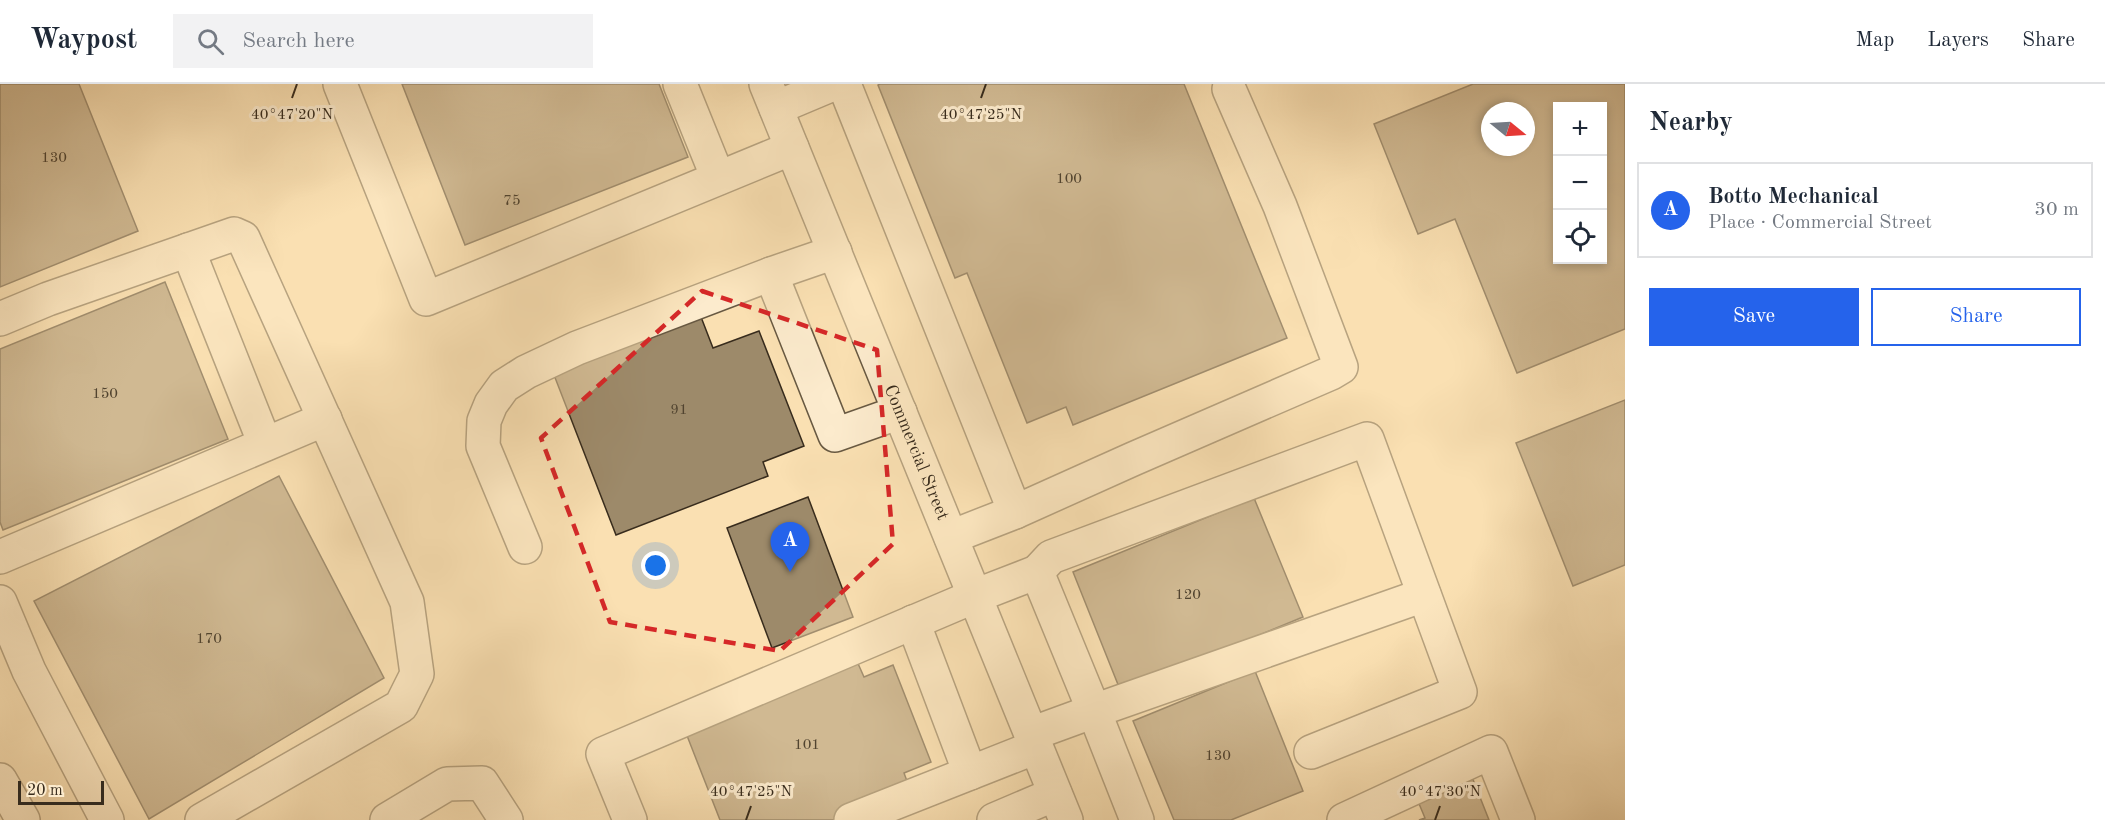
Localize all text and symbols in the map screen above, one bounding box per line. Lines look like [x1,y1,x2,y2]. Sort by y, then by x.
search box [173,14,593,68]
icon: search [194,25,227,58]
text: Waypost [30,27,137,55]
text: Search here [242,30,355,52]
text: Map [1855,30,1894,51]
text: Layers [1927,30,1989,51]
text: Share [2022,30,2075,51]
north arrow [1481,102,1535,156]
map controls [1553,102,1607,264]
button: + [1553,102,1607,156]
text: 40°47'20"N [251,108,333,123]
text: 40°47'25"N [940,108,1022,123]
text: Nearby [1649,110,1733,136]
house number: 130 [41,151,67,166]
button: − [1553,156,1607,210]
house number: 100 [1056,172,1082,187]
text: Botto Mechanical [1708,186,1879,208]
house number: 75 [503,194,521,209]
text: A [1663,200,1678,220]
text: 30 m [2034,200,2079,220]
button: locate [1553,210,1607,264]
text: Place · Commercial Street [1708,213,1932,233]
button: Save [1649,288,1859,346]
button: Share [1871,288,2081,346]
street label: Commercial Street [881,382,952,523]
house number: 150 [92,387,118,402]
house number: 91 [670,403,688,418]
pin: A [770,522,810,572]
your location [641,551,670,580]
house number: 120 [1175,588,1201,603]
house number: 170 [196,632,222,647]
house number: 101 [794,738,820,753]
house number: 130 [1205,749,1231,764]
scale bar [18,778,104,806]
text: 20 m [27,783,63,799]
text: 40°47'25"N [710,785,792,800]
text: 40°47'30"N [1399,785,1481,800]

